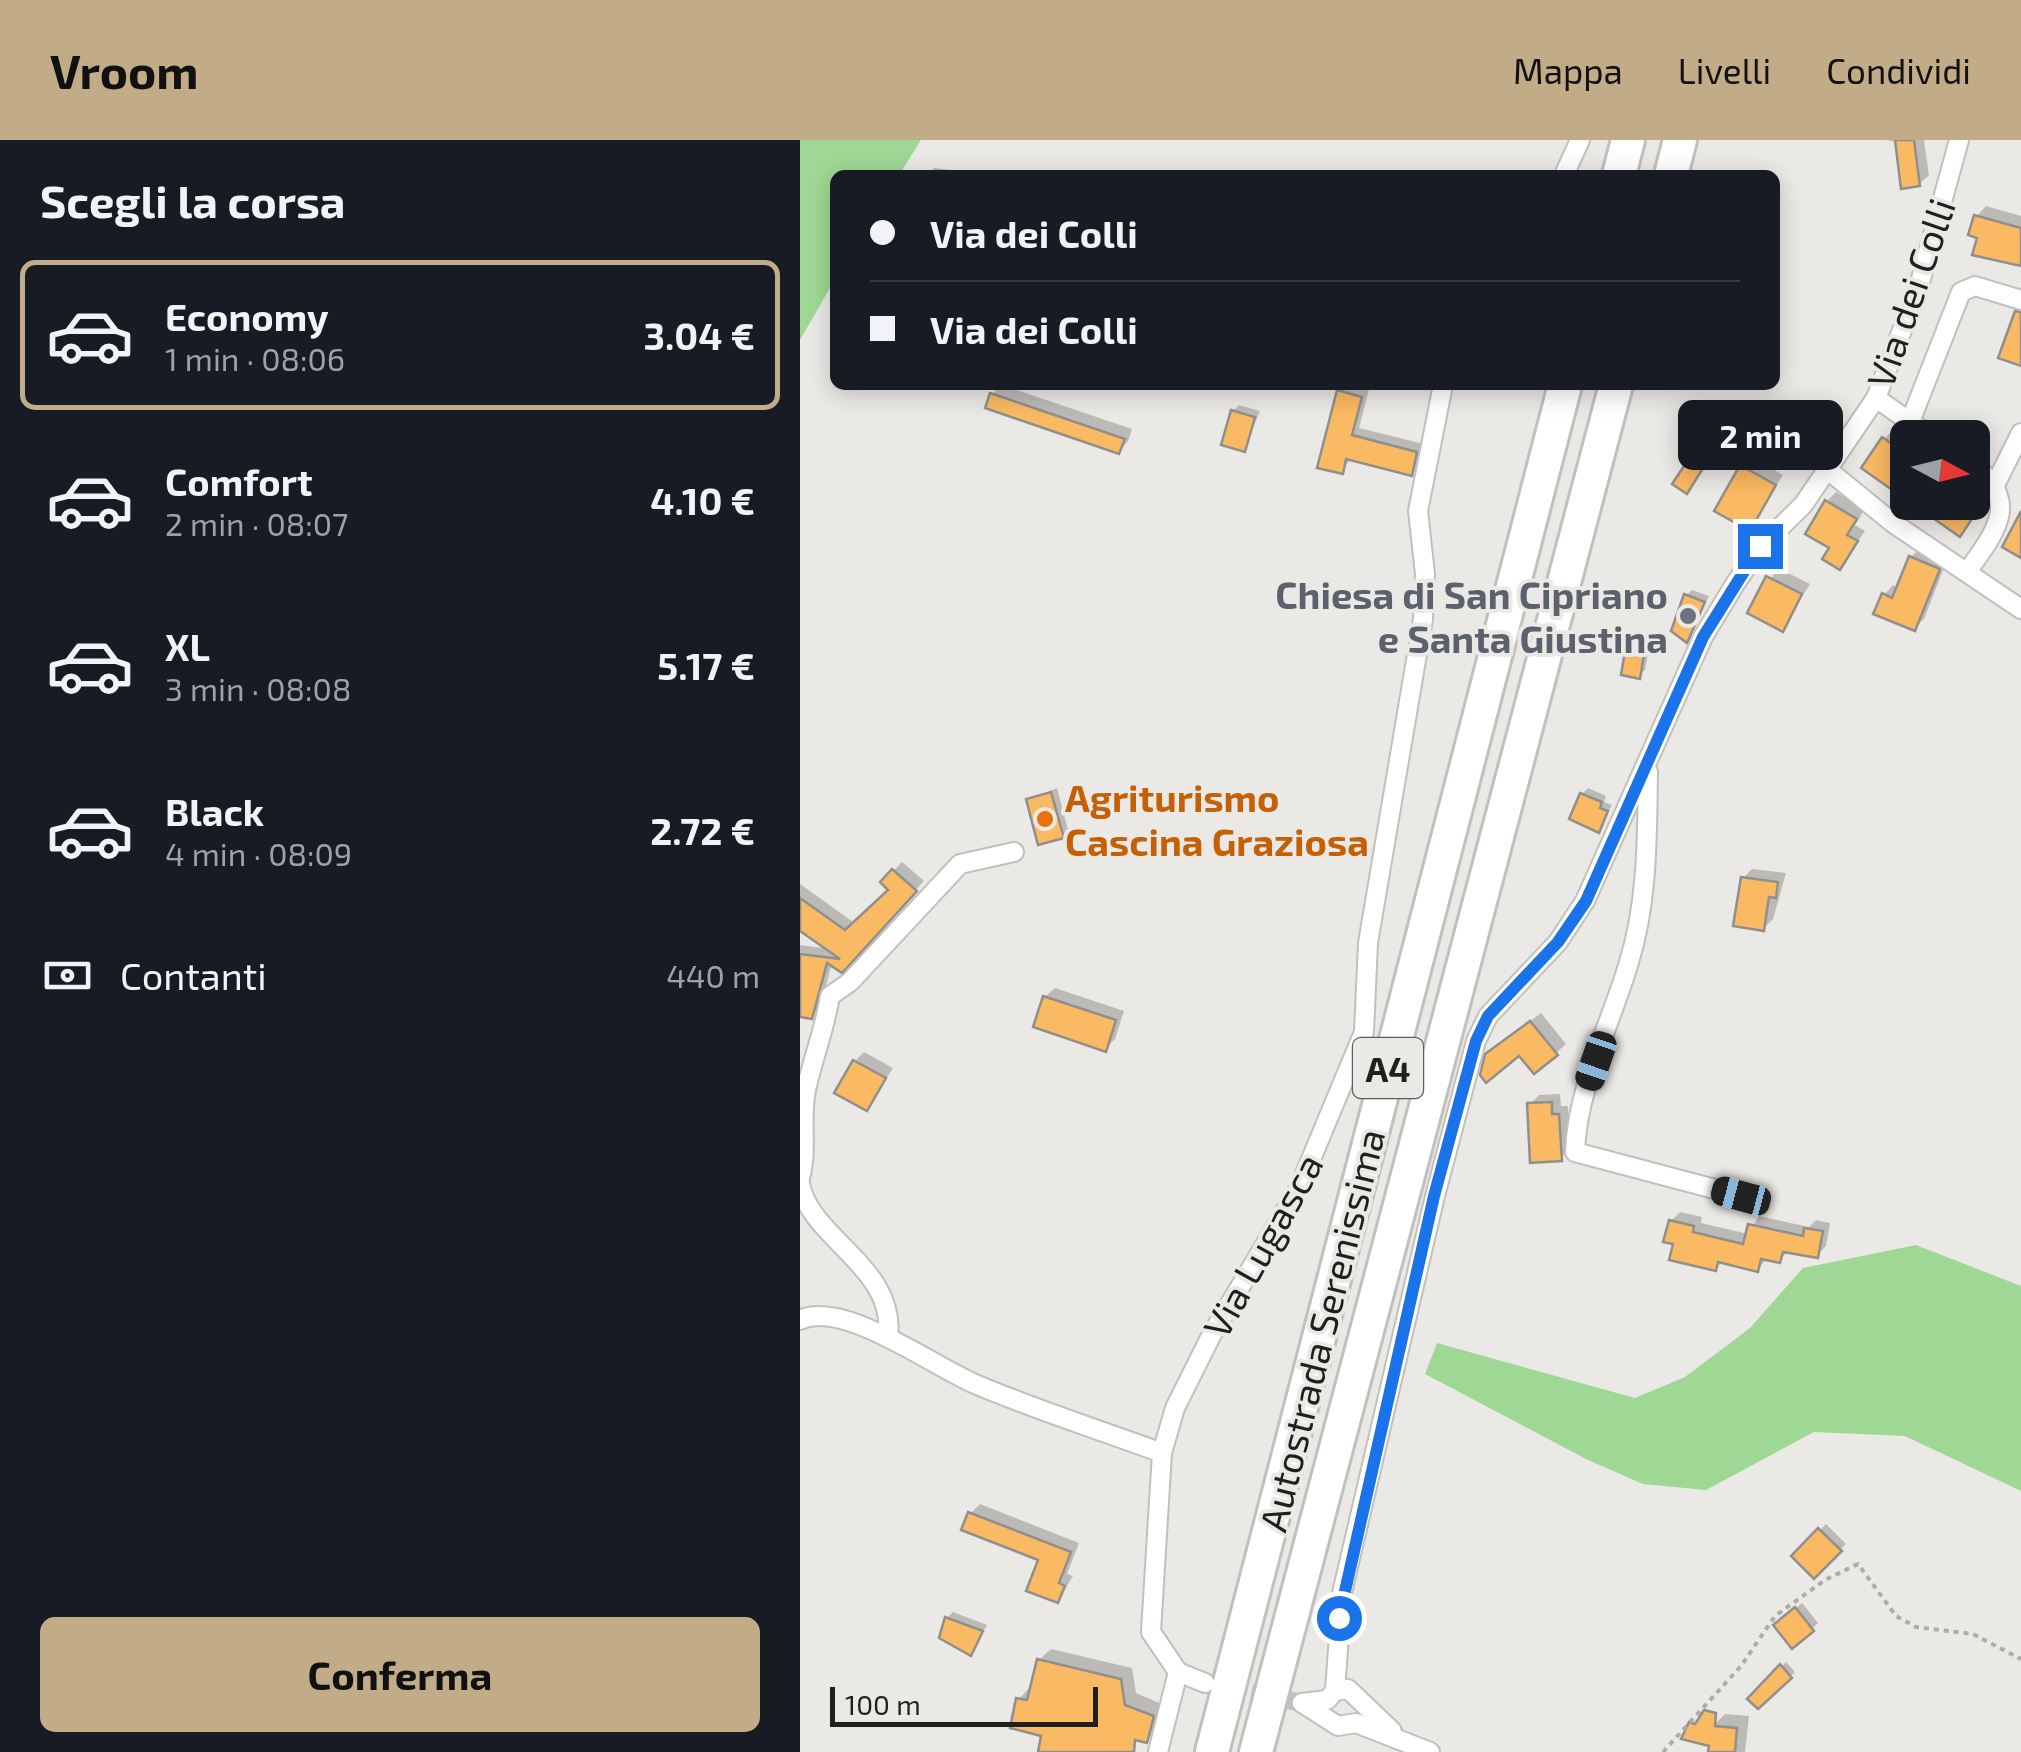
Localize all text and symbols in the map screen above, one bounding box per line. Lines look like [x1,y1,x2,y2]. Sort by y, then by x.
text: Vroom [50,41,199,99]
text: Mappa [1513,49,1623,91]
text: Livelli [1678,49,1771,91]
text: Condividi [1826,49,1971,91]
text: Scegli la corsa [40,173,345,227]
street label: Via dei Colli [1856,192,1964,394]
text: Via dei Colli [930,210,1138,256]
icon: car [45,290,135,380]
text: Economy [165,293,329,339]
text: Via dei Colli [930,306,1138,352]
text: 3.04 € [643,312,755,358]
text: 1 min · 08:06 [165,339,345,377]
callout: 2 min [1678,401,1842,471]
text: 2 min [1720,416,1801,454]
north arrow [1890,420,1990,520]
map controls [1890,420,1990,520]
icon: car [45,455,135,545]
text: Comfort [165,458,313,504]
text: 4.10 € [650,477,755,523]
text: 2 min · 08:07 [165,504,348,542]
route end [1738,524,1783,569]
place label: Chiesa di San Cipriano e Santa Giustina [1275,571,1668,661]
marker: Chiesa di San Cipriano e Santa Giustina [1677,605,1699,627]
icon: car [45,620,135,710]
text: XL [165,623,210,669]
text: 5.17 € [657,642,755,688]
text: 3 min · 08:08 [165,669,351,707]
place label: Agriturismo Cascina Graziosa [1065,774,1369,864]
icon: car [45,785,135,875]
text: Black [165,788,264,834]
text: 2.72 € [650,807,755,853]
marker: Agriturismo Cascina Graziosa [1034,808,1056,830]
text: 4 min · 08:09 [165,834,352,872]
icon: cash [40,948,95,1003]
text: Contanti [120,952,267,998]
text: 440 m [666,956,760,994]
car [1572,1028,1620,1094]
road number: A4 [1353,1038,1423,1098]
street label: Autostrada Serenissima [1249,1124,1393,1536]
street label: Via Lugasca [1193,1145,1331,1345]
car [1708,1174,1774,1218]
route start [1317,1596,1362,1641]
button: Conferma [40,1617,760,1732]
scale bar [830,1682,1098,1726]
text: 100 m [845,1687,921,1721]

